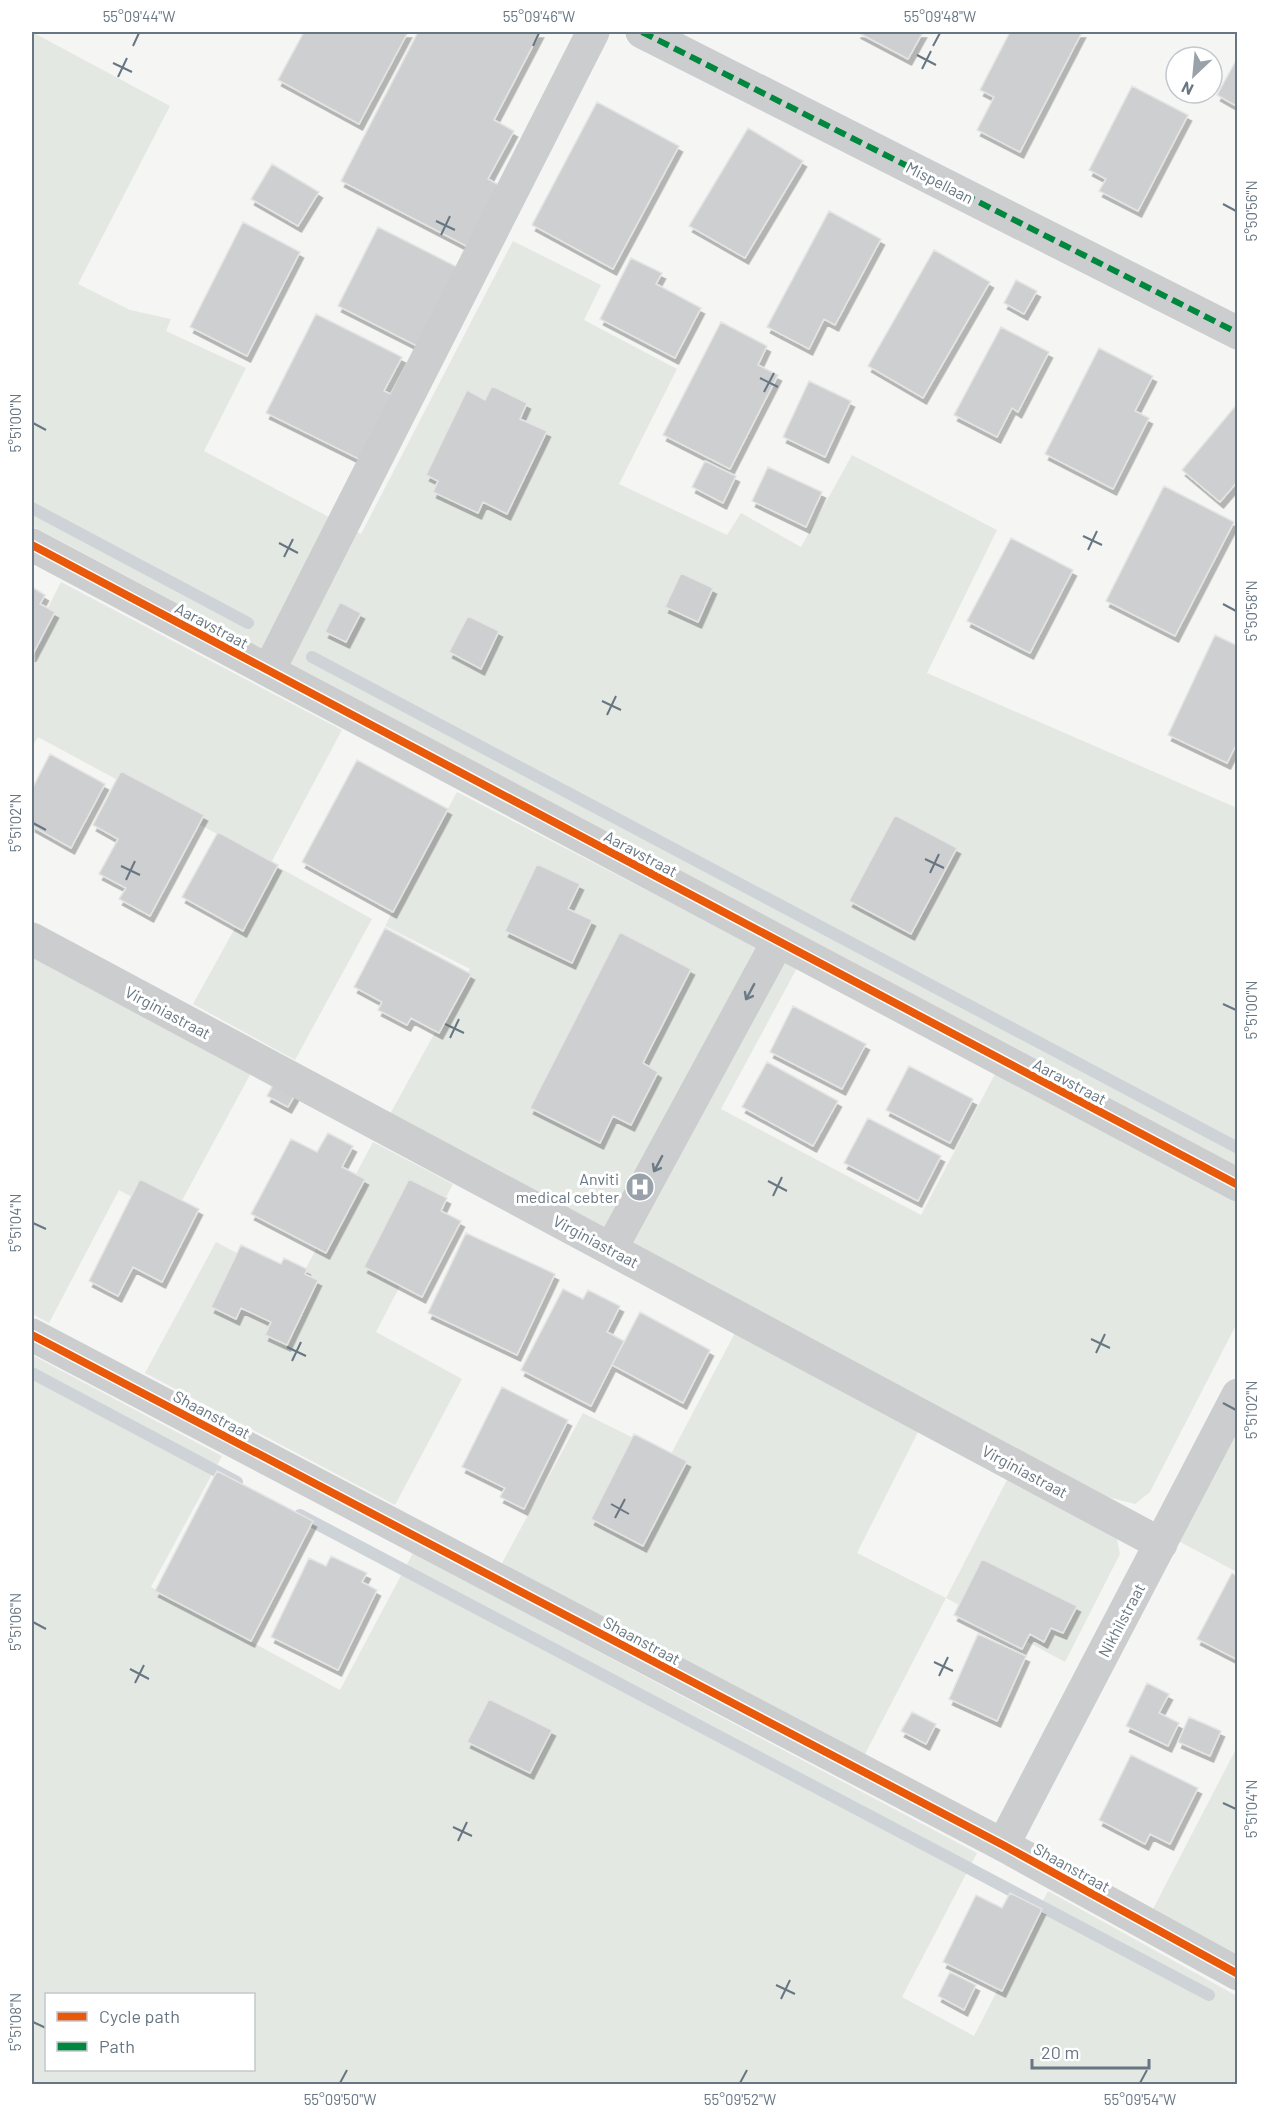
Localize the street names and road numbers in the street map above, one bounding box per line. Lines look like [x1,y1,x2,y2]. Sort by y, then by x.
street label: Mispellaan [903,157,977,207]
street label: Aaravstraat [172,598,252,652]
street label: Aaravstraat [601,826,681,880]
street label: Virginiastraat [122,982,214,1042]
street label: Aaravstraat [1030,1054,1110,1108]
street label: Virginiastraat [550,1211,642,1271]
street label: Shaanstraat [170,1386,254,1442]
street label: Virginiastraat [979,1441,1071,1501]
street label: Nikhilstraat [1094,1580,1148,1660]
street label: Shaanstraat [600,1612,684,1668]
street label: Shaanstraat [1031,1838,1113,1896]

